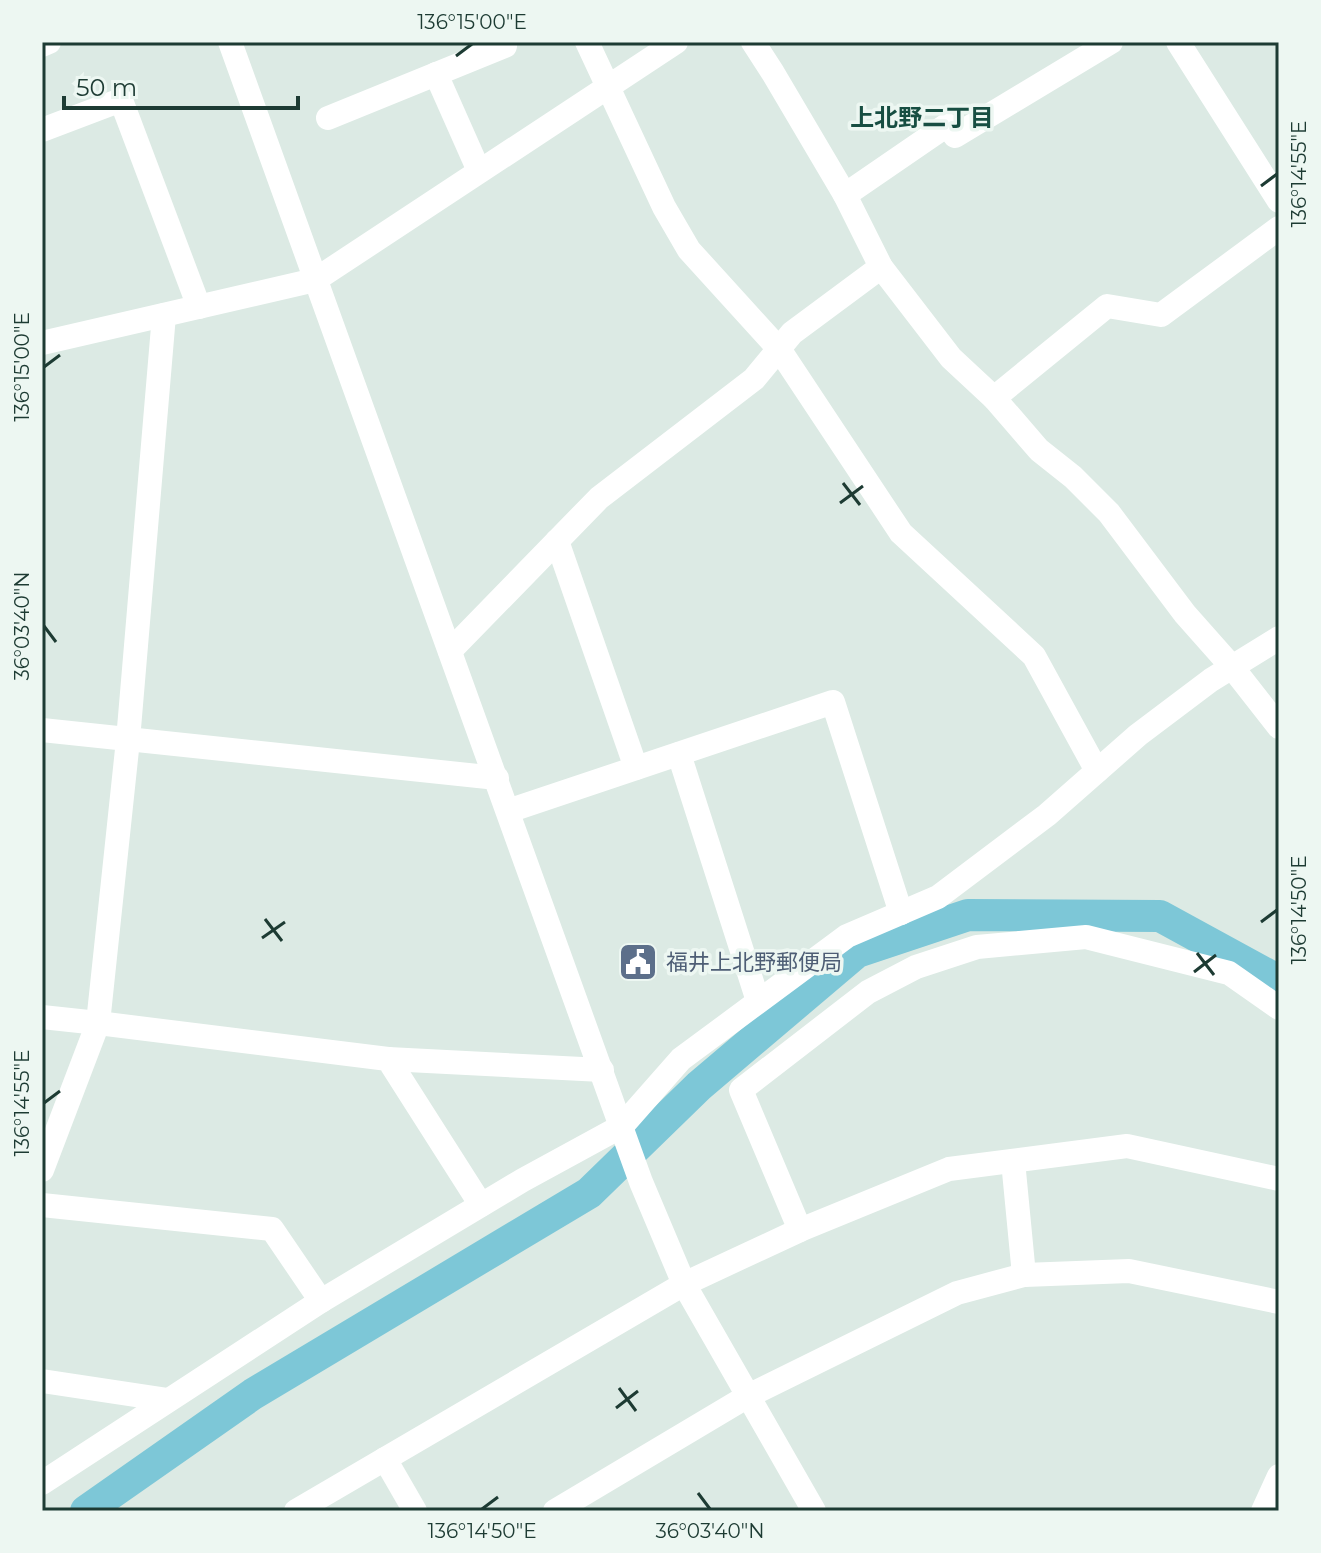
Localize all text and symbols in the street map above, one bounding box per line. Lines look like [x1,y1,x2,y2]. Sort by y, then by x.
text: 136°15'00"E [417,10,527,34]
scale bar [64,60,298,110]
text: 50 m [76,73,137,102]
district label: 上北野二丁目 [850,103,994,132]
text: 136°14'55"E [1287,121,1311,227]
text: 136°15'00"E [10,312,34,422]
text: 36°03'40"N [10,571,34,681]
text: 136°14'50"E [1287,855,1311,965]
public building icon: 福井上北野郵便局 [617,941,659,983]
place label: 福井上北野郵便局 [666,949,842,976]
text: 136°14'55"E [10,1050,34,1156]
text: 136°14'50"E [427,1519,537,1543]
text: 36°03'40"N [655,1519,765,1543]

